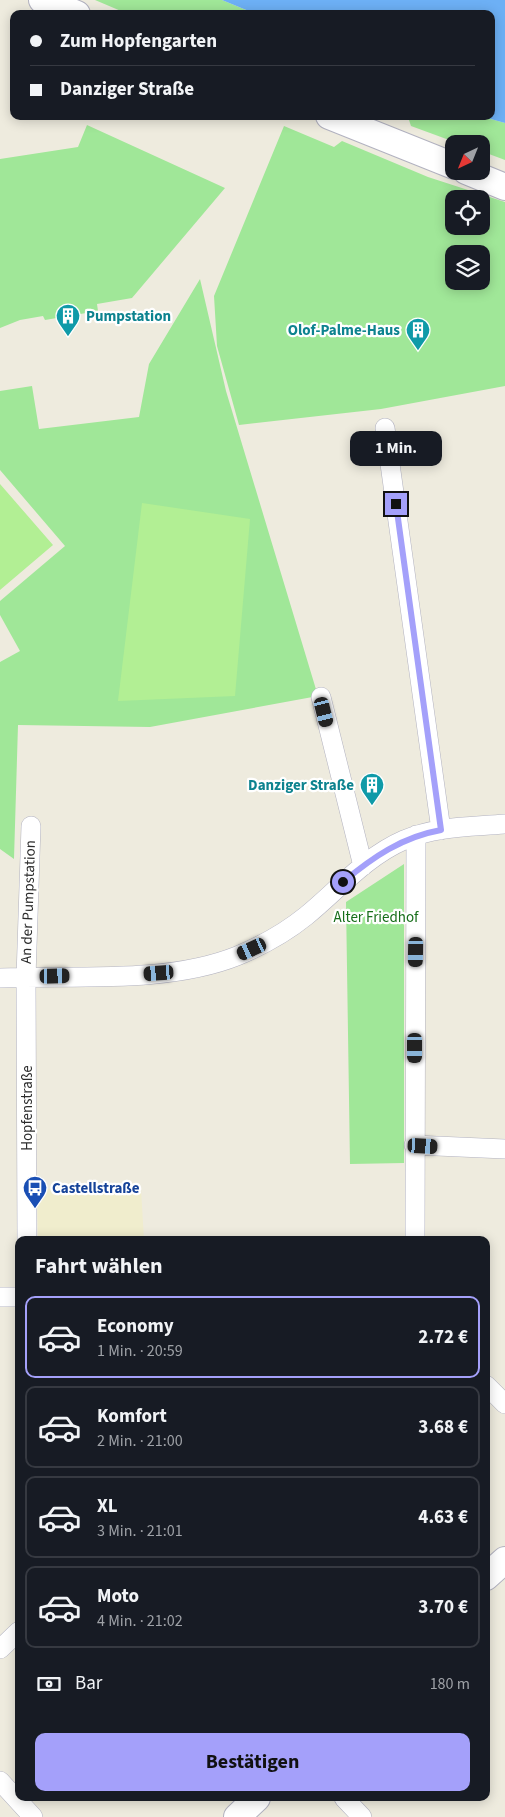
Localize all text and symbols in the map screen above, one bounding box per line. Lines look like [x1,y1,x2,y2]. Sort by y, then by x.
text: Zum Hopfengarten [60,28,217,55]
text: Danziger Straße [60,76,194,103]
north arrow [445,135,490,180]
map controls [445,135,490,290]
button: locate [445,190,490,235]
button: layers [445,245,490,290]
building icon: Pumpstation [55,303,81,337]
place label: Pumpstation [86,306,171,327]
building icon: Olof-Palme-Haus [405,317,431,351]
place label: Olof-Palme-Haus [288,320,400,341]
callout: 1 Min. [350,432,442,466]
text: 1 Min. [375,437,417,459]
route end [385,493,407,515]
car [313,696,334,728]
building icon: Danziger Straße [359,772,385,806]
place label: Danziger Straße [248,775,354,796]
street label: An der Pumpstation [16,840,41,964]
route start [332,871,354,893]
park label: Alter Friedhof [334,907,419,928]
car [235,936,268,962]
car [408,937,423,967]
car [143,964,174,982]
car [39,968,70,984]
car [407,1033,422,1063]
street label: Hopfenstraße [17,1065,38,1151]
car [407,1138,438,1154]
bus stop icon: Castellstraße [22,1175,48,1209]
place label: Castellstraße [52,1178,140,1199]
text: Fahrt wählen [35,1250,163,1282]
text: Economy [97,1313,174,1340]
icon: car [37,1315,82,1360]
text: 2.72 € [418,1324,468,1351]
text: 1 Min. · 20:59 [97,1340,183,1362]
text: Komfort [97,1403,167,1430]
icon: car [37,1405,82,1450]
text: 3.68 € [418,1414,468,1441]
text: 2 Min. · 21:00 [97,1430,183,1452]
text: XL [97,1493,118,1520]
icon: car [37,1495,82,1540]
text: 4.63 € [418,1504,468,1531]
text: 3 Min. · 21:01 [97,1520,183,1542]
text: Moto [97,1583,139,1610]
icon: car [37,1585,82,1630]
text: 3.70 € [418,1594,468,1621]
text: 4 Min. · 21:02 [97,1610,183,1632]
icon: cash [35,1670,63,1698]
text: Bar [75,1670,102,1697]
text: 180 m [430,1673,470,1695]
button: Bestätigen [35,1733,470,1791]

